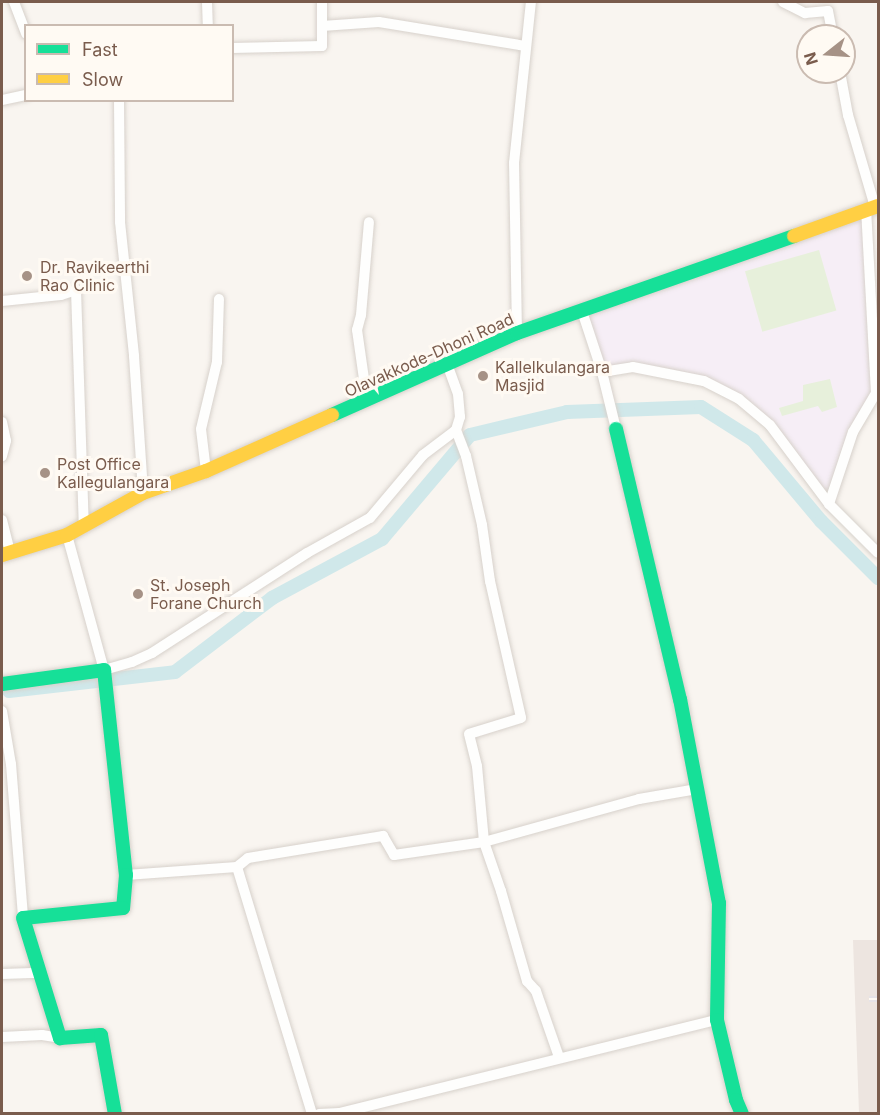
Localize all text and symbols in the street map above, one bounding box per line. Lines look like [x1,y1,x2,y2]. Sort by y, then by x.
legend [24,24,234,102]
north arrow [796,24,856,84]
text: Fast [82,39,118,60]
text: N [799,50,822,67]
text: Slow [82,69,123,90]
place label: Dr. Ravikeerthi Rao Clinic [40,257,149,295]
marker: Dr. Ravikeerthi Rao Clinic [18,267,36,285]
street label: Olavakkode-Dhoni Road [341,309,517,401]
place label: Kallelkulangara Masjid [495,357,610,395]
marker: Kallelkulangara Masjid [476,369,490,383]
place label: Post Office Kallegulangara [57,454,169,492]
marker: Post Office Kallegulangara [38,466,52,480]
place label: St. Joseph Forane Church [150,575,262,613]
marker: St. Joseph Forane Church [131,587,145,601]

